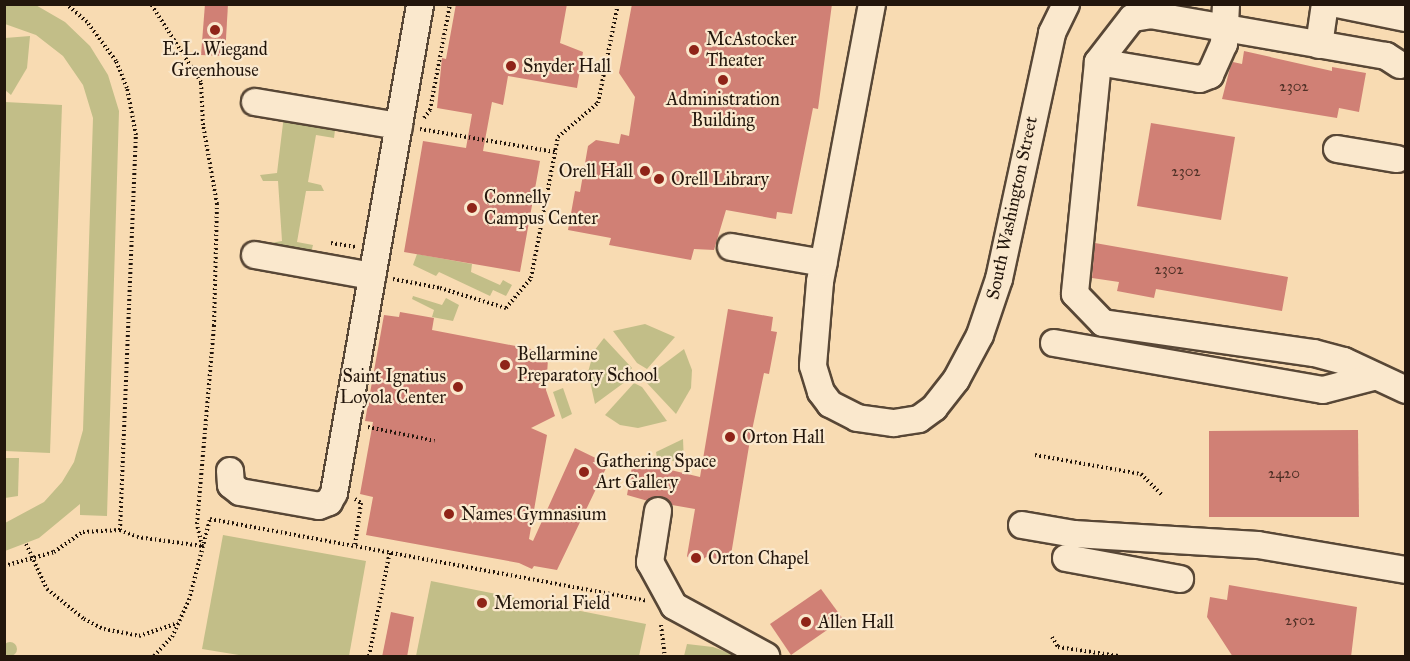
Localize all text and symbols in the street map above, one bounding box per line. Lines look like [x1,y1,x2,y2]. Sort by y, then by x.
marker: E. L. Wiegand Greenhouse [208,23,222,37]
place label: McAstocker Theater [706,29,796,72]
place label: E. L. Wiegand Greenhouse [162,39,268,82]
marker: McAstocker Theater [687,43,701,57]
place label: Snyder Hall [523,55,611,77]
marker: Snyder Hall [504,59,518,73]
marker: Administration Building [716,73,730,87]
house number: 2302 [1279,78,1309,96]
place label: Administration Building [666,89,780,132]
street label: South Washington Street [982,114,1042,302]
place label: Orell Hall [559,160,633,182]
house number: 2302 [1171,163,1201,181]
marker: Orell Hall [638,164,652,178]
place label: Orell Library [671,168,769,190]
marker: Orell Library [652,172,666,186]
place label: Connelly Campus Center [484,187,598,230]
marker: Connelly Campus Center [465,201,479,215]
house number: 2302 [1154,261,1184,279]
place label: Bellarmine Preparatory School [517,344,658,386]
marker: Bellarmine Preparatory School [498,358,512,372]
place label: Saint Ignatius Loyola Center [340,366,446,409]
marker: Saint Ignatius Loyola Center [451,380,465,394]
place label: Orton Hall [742,426,825,448]
marker: Orton Hall [723,430,737,444]
place label: Gathering Space Art Gallery [596,451,716,494]
marker: Gathering Space Art Gallery [577,465,591,479]
house number: 2420 [1268,465,1300,483]
place label: Names Gymnasium [461,503,607,525]
marker: Names Gymnasium [442,507,456,521]
place label: Orton Chapel [708,547,809,569]
marker: Orton Chapel [689,551,703,565]
place label: Memorial Field [494,592,610,614]
marker: Memorial Field [475,596,489,610]
place label: Allen Hall [818,611,894,633]
house number: 2502 [1285,612,1315,630]
marker: Allen Hall [799,615,813,629]

